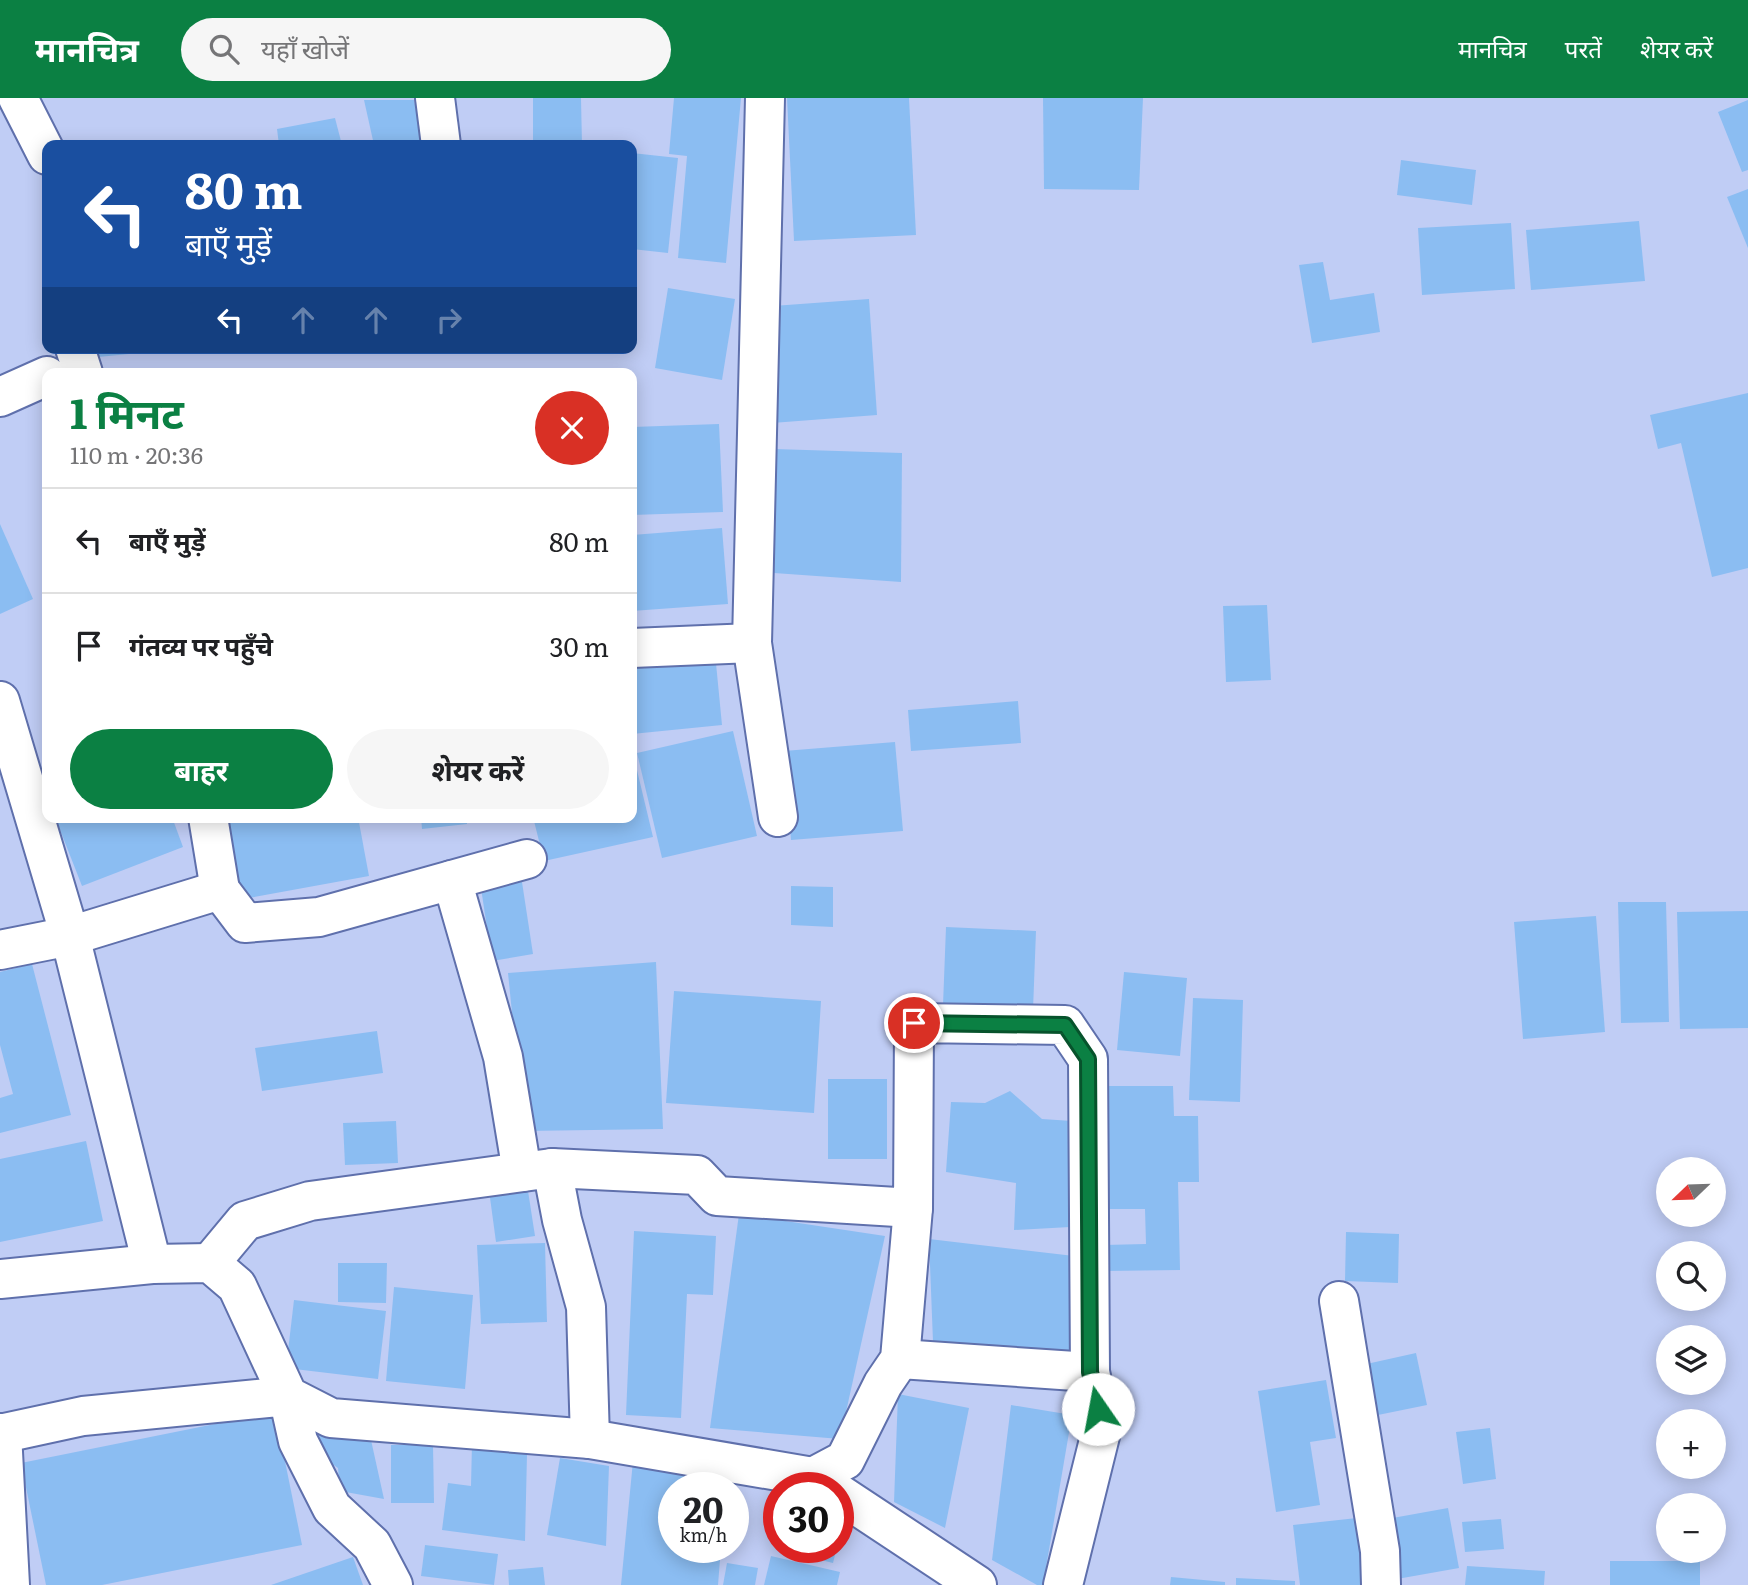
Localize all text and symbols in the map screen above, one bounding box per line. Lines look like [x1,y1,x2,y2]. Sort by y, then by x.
search box [181,18,671,81]
text: मानचित्र [35,23,139,72]
text: यहाँ खोजें [261,28,349,67]
icon: search [205,30,243,68]
text: मानचित्र [1458,30,1527,65]
text: परतें [1565,30,1602,65]
text: शेयर करें [1640,30,1713,65]
text: 80 m [185,151,303,224]
icon: left [70,168,161,259]
text: बाएँ मुड़ें [185,218,272,266]
icon: left [211,301,249,339]
icon: ahead [284,301,322,339]
icon: ahead [357,301,395,339]
icon: right [430,301,468,339]
text: 1 मिनट [70,380,184,442]
button: close [535,391,609,465]
text: 110 m · 20:36 [70,437,203,471]
text: बाएँ मुड़ें [129,520,206,559]
text: 80 m [549,521,609,560]
icon: left [70,522,108,560]
text: गंतव्य पर पहुँचे [129,625,273,664]
text: 30 m [549,626,609,665]
icon: arrive [70,627,108,665]
button: बाहर [70,729,333,809]
button: शेयर करें [347,729,609,809]
pin [884,993,944,1053]
icon: arrive [895,1004,933,1042]
north arrow [1656,1157,1726,1227]
map controls [1656,1157,1726,1563]
button: search [1656,1241,1726,1311]
button: layers [1656,1325,1726,1395]
position arrow [1061,1372,1135,1446]
button: + [1656,1409,1726,1479]
speed limit sign: 30 [763,1472,854,1563]
text: 20 [683,1482,724,1534]
button: − [1656,1493,1726,1563]
text: km/h [680,1521,727,1548]

